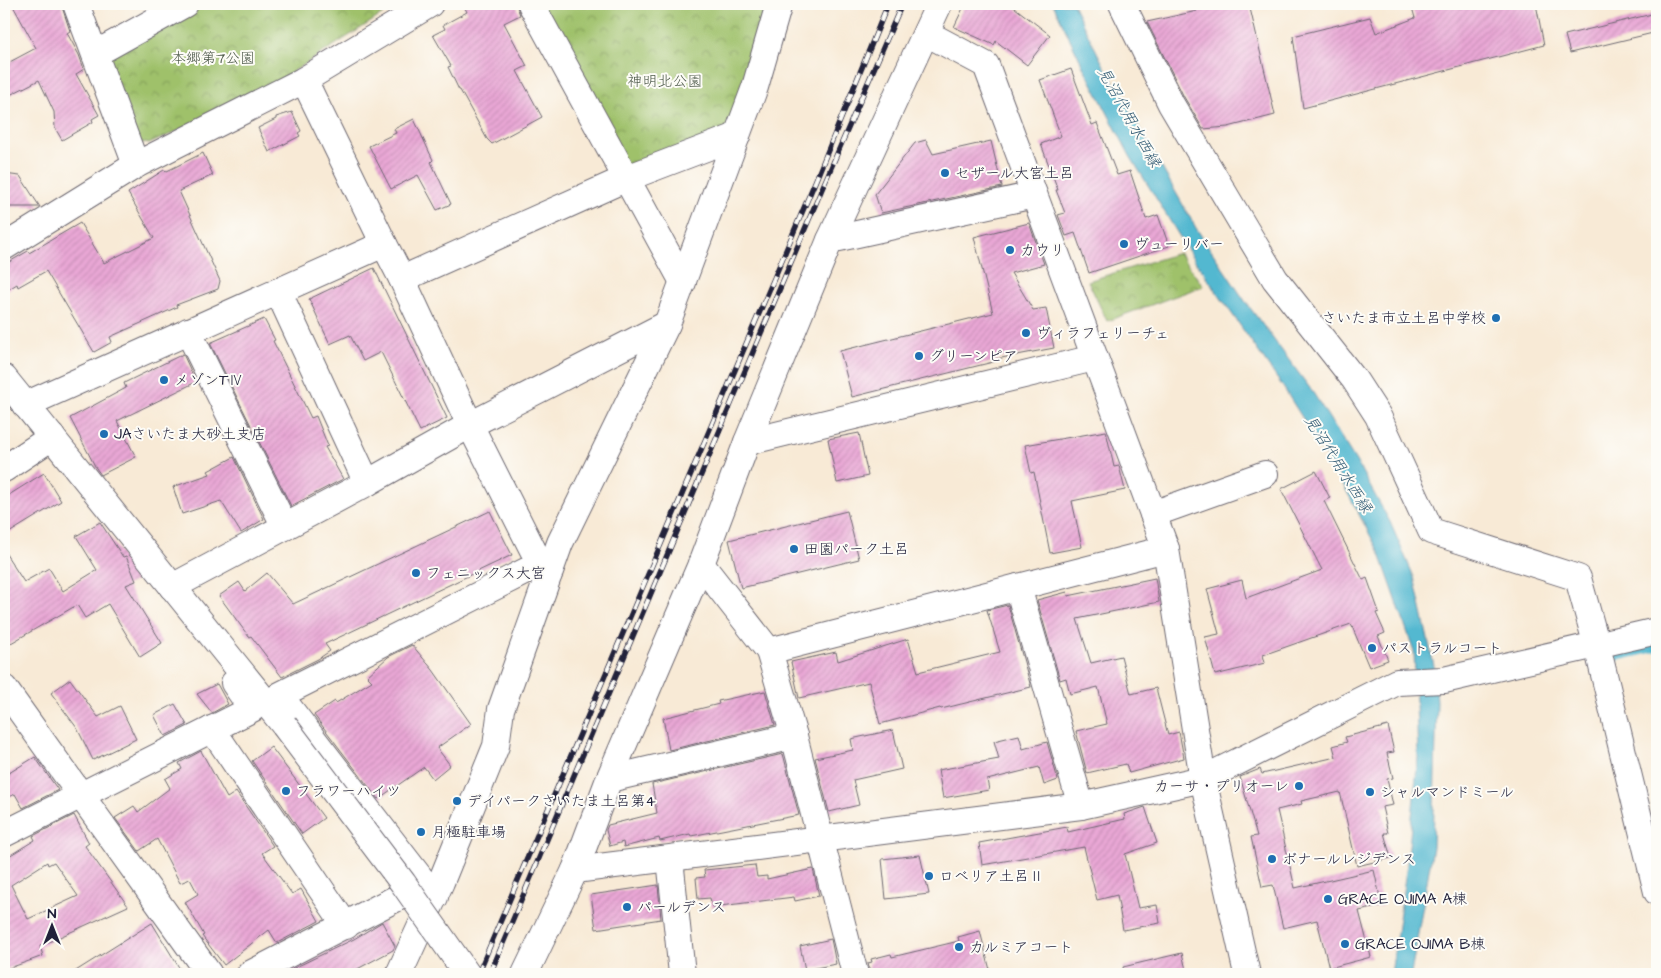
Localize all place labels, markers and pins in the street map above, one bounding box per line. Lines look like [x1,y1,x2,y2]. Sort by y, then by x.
place label: セザール大宮土呂 [955,163,1074,184]
marker: セザール大宮土呂 [939,167,951,179]
place label: ヴューリバー [1134,234,1224,255]
marker: ヴューリバー [1118,238,1130,250]
place label: カウリ [1020,240,1065,261]
marker: カウリ [1004,244,1016,256]
place label: さいたま市立土呂中学校 [1322,308,1486,329]
marker: さいたま市立土呂中学校 [1490,312,1502,324]
place label: ヴィラフェリーチェ [1036,323,1170,344]
marker: ヴィラフェリーチェ [1020,327,1032,339]
place label: グリーンピア [929,346,1018,367]
marker: グリーンピア [913,350,925,362]
place label: メゾンTⅣ [174,370,243,391]
marker: メゾンTⅣ [158,374,170,386]
place label: JAさいたま大砂土支店 [114,424,266,445]
marker: JAさいたま大砂土支店 [98,428,110,440]
place label: 田園パーク土呂 [804,539,909,560]
marker: 田園パーク土呂 [788,543,800,555]
place label: フェニックス大宮 [426,563,546,584]
marker: フェニックス大宮 [410,567,422,579]
place label: パストラルコート [1382,638,1503,659]
marker: パストラルコート [1366,642,1378,654]
place label: カーサ・プリオーレ [1154,776,1289,797]
marker: カーサ・プリオーレ [1293,780,1305,792]
place label: フラワーハイツ [296,781,401,802]
place label: シャルマンドミール [1380,782,1514,803]
marker: フラワーハイツ [280,785,292,797]
marker: シャルマンドミール [1364,786,1376,798]
place label: デイパークさいたま土呂第4 [467,791,656,812]
marker: デイパークさいたま土呂第4 [451,795,463,807]
place label: 月極駐車場 [431,822,506,843]
marker: 月極駐車場 [415,826,427,838]
place label: ボナールレジデンス [1282,849,1416,870]
marker: ボナールレジデンス [1266,853,1278,865]
place label: ロベリア土呂Ⅱ [939,866,1044,887]
marker: ロベリア土呂Ⅱ [923,870,935,882]
place label: GRACE OJIMA A棟 [1338,889,1467,910]
marker: GRACE OJIMA A棟 [1322,893,1334,905]
place label: パールデンス [637,897,726,918]
marker: パールデンス [621,901,633,913]
place label: GRACE OJIMA B棟 [1355,934,1485,955]
place label: カルミアコート [969,937,1073,958]
marker: GRACE OJIMA B棟 [1339,938,1351,950]
marker: カルミアコート [953,941,965,953]

